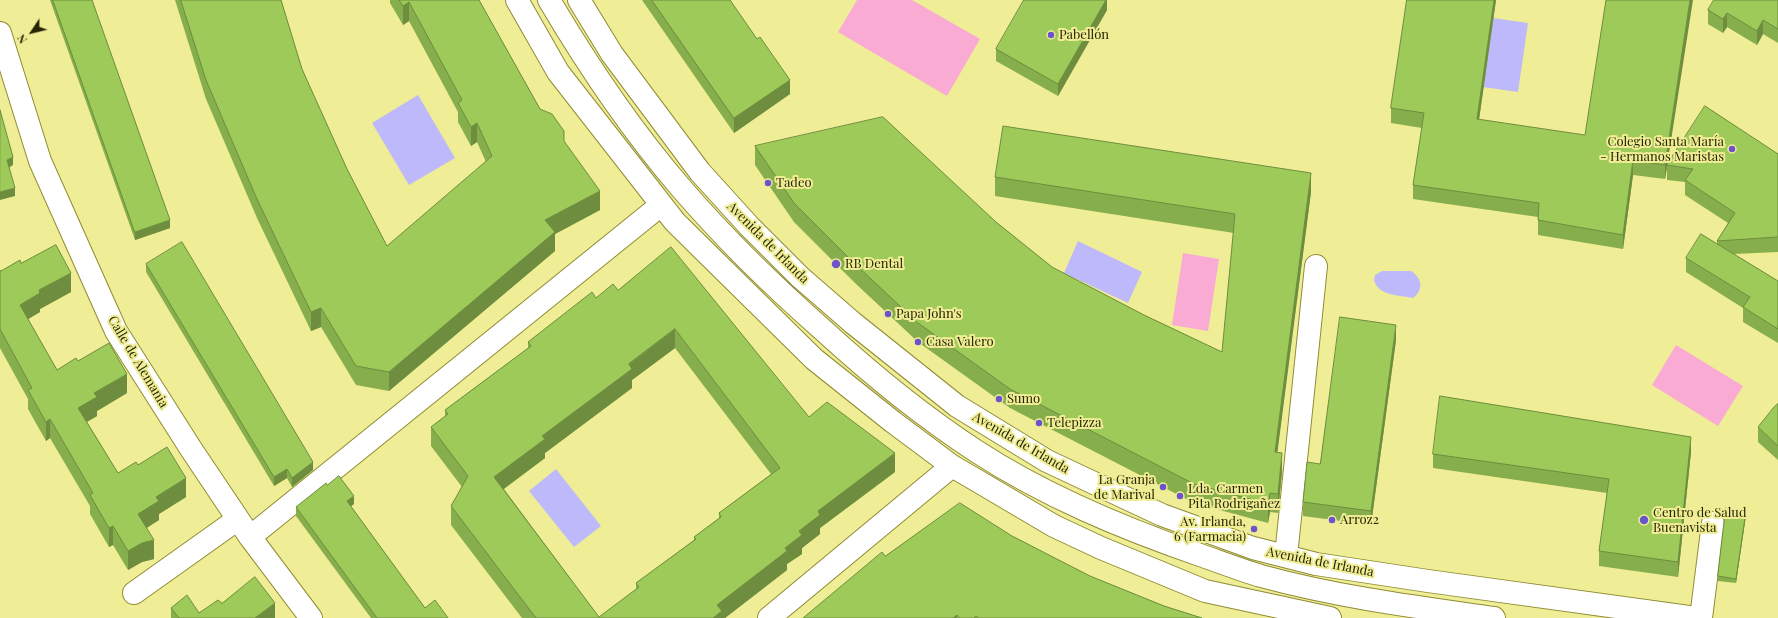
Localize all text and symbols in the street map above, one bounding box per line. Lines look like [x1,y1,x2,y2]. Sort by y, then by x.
north arrow [12,12,52,52]
place label: Pabellón [1059,27,1109,43]
marker: Pabellón [1046,30,1056,40]
text: N [13,32,30,47]
place label: Colegio Santa María - Hermanos Maristas [1600,134,1724,165]
marker: Colegio Santa María - Hermanos Maristas [1727,144,1737,154]
place label: Tadeo [776,175,812,191]
marker: Tadeo [763,178,773,188]
street label: Avenida de Irlanda [724,199,812,287]
place label: RB Dental [845,256,903,272]
marker: RB Dental [830,258,842,270]
place label: Papa John's [896,306,962,322]
marker: Papa John's [883,309,893,319]
street label: Calle de Alemania [104,313,172,411]
place label: Casa Valero [926,334,994,350]
marker: Casa Valero [913,337,923,347]
place label: Sumo [1007,391,1040,407]
marker: Sumo [994,394,1004,404]
street label: Avenida de Irlanda [970,409,1072,477]
place label: Telepizza [1047,415,1101,431]
marker: Telepizza [1034,418,1044,428]
place label: La Granja de Marival [1094,472,1155,503]
place label: Lda. Carmen Pita Rodrigañez [1188,481,1280,512]
marker: La Granja de Marival [1158,482,1168,492]
marker: Lda. Carmen Pita Rodrigañez [1175,491,1185,501]
place label: Centro de Salud Buenavista [1653,505,1746,536]
place label: Arroz2 [1340,512,1379,528]
place label: Av. Irlanda, 6 (Farmacia) [1174,514,1246,545]
marker: Centro de Salud Buenavista [1638,514,1650,526]
marker: Arroz2 [1327,515,1337,525]
marker: Av. Irlanda, 6 (Farmacia) [1249,524,1259,534]
street label: Avenida de Irlanda [1265,544,1375,580]

